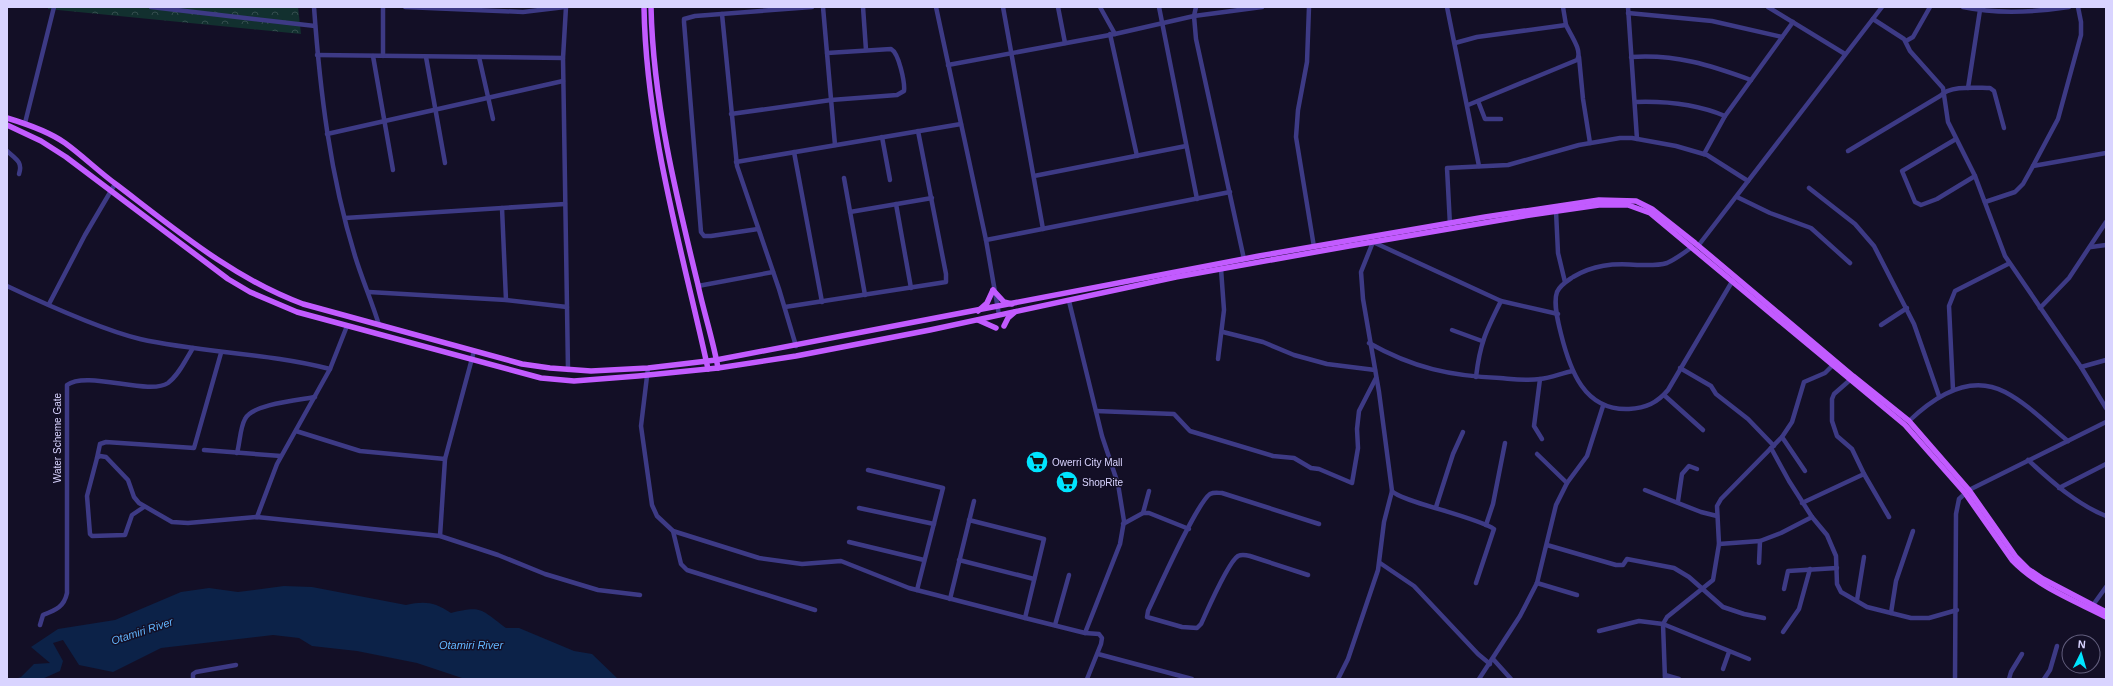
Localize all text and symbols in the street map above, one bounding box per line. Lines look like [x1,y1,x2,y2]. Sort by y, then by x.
street label: Water Scheme Gate [52,392,63,483]
supermarket icon: Owerri City Mall [1024,449,1050,475]
place label: Owerri City Mall [1052,457,1123,468]
supermarket icon: ShopRite [1054,469,1080,495]
place label: ShopRite [1082,477,1124,488]
water label: Otamiri River [110,615,176,647]
north arrow [2061,634,2101,674]
text: N [2077,638,2086,650]
water label: Otamiri River [439,639,504,651]

